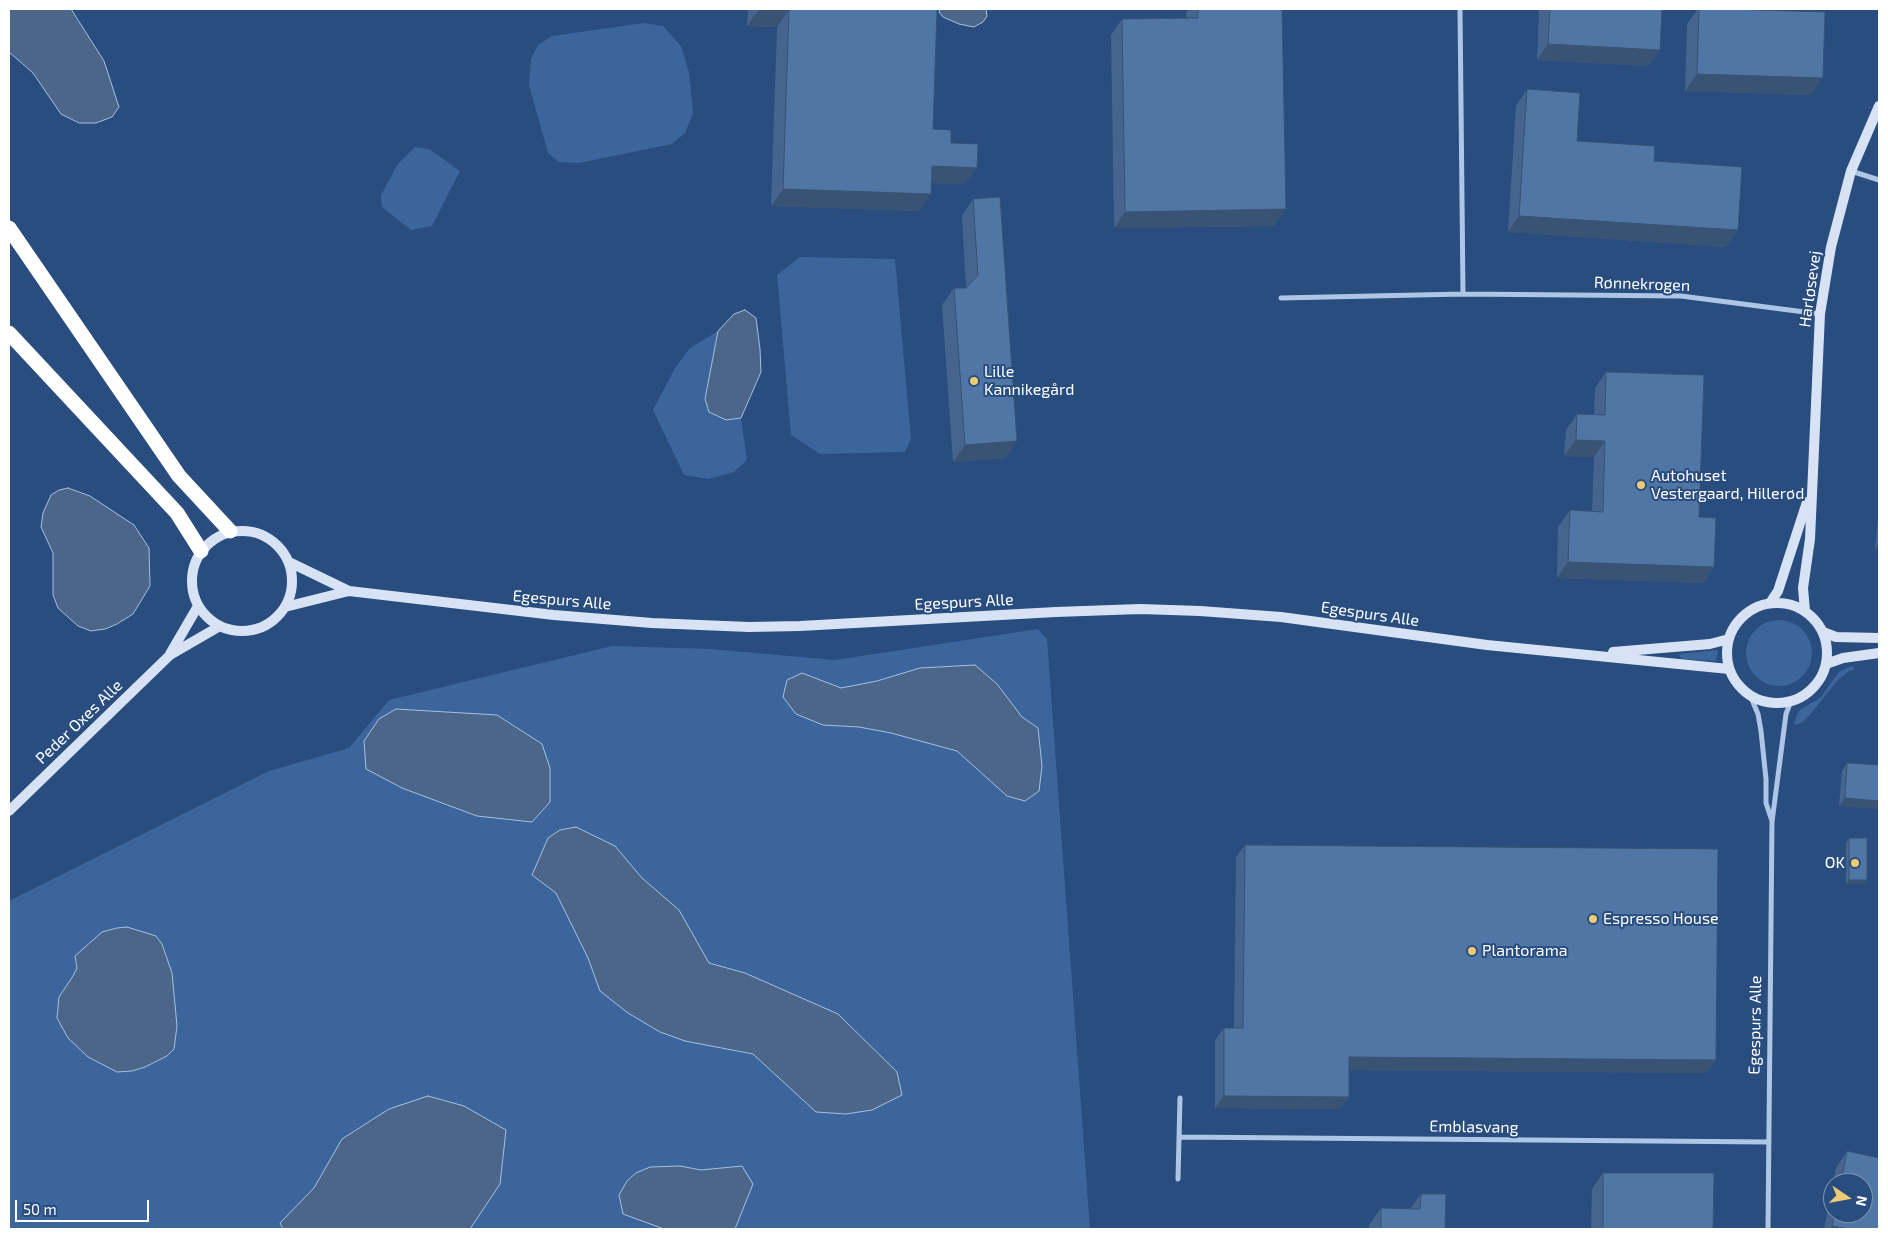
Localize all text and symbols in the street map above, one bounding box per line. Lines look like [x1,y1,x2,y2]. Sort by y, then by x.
street label: Harløsevej [1795,249,1825,329]
street label: Rønnekrogen [1594,273,1690,295]
place label: Lille Kannikegård [984,362,1074,400]
marker: Lille Kannikegård [968,375,980,387]
place label: Autohuset Vestergaard, Hillerød [1651,466,1804,504]
marker: Autohuset Vestergaard, Hillerød [1635,479,1647,491]
street label: Egespurs Alle [512,586,612,614]
street label: Egespurs Alle [914,590,1014,614]
street label: Egespurs Alle [1320,598,1420,630]
street label: Peder Oxes Alle [32,676,126,768]
place label: OK [1825,853,1845,873]
marker: OK [1849,857,1861,869]
place label: Espresso House [1603,909,1719,929]
marker: Espresso House [1587,913,1599,925]
place label: Plantorama [1482,941,1567,961]
marker: Plantorama [1466,945,1478,957]
street label: Egespurs Alle [1745,975,1765,1075]
street label: Emblasvang [1429,1117,1519,1137]
north arrow [1823,1173,1873,1223]
scale bar [18,1190,151,1222]
text: N [1853,1194,1872,1208]
text: 50 m [23,1200,57,1218]

